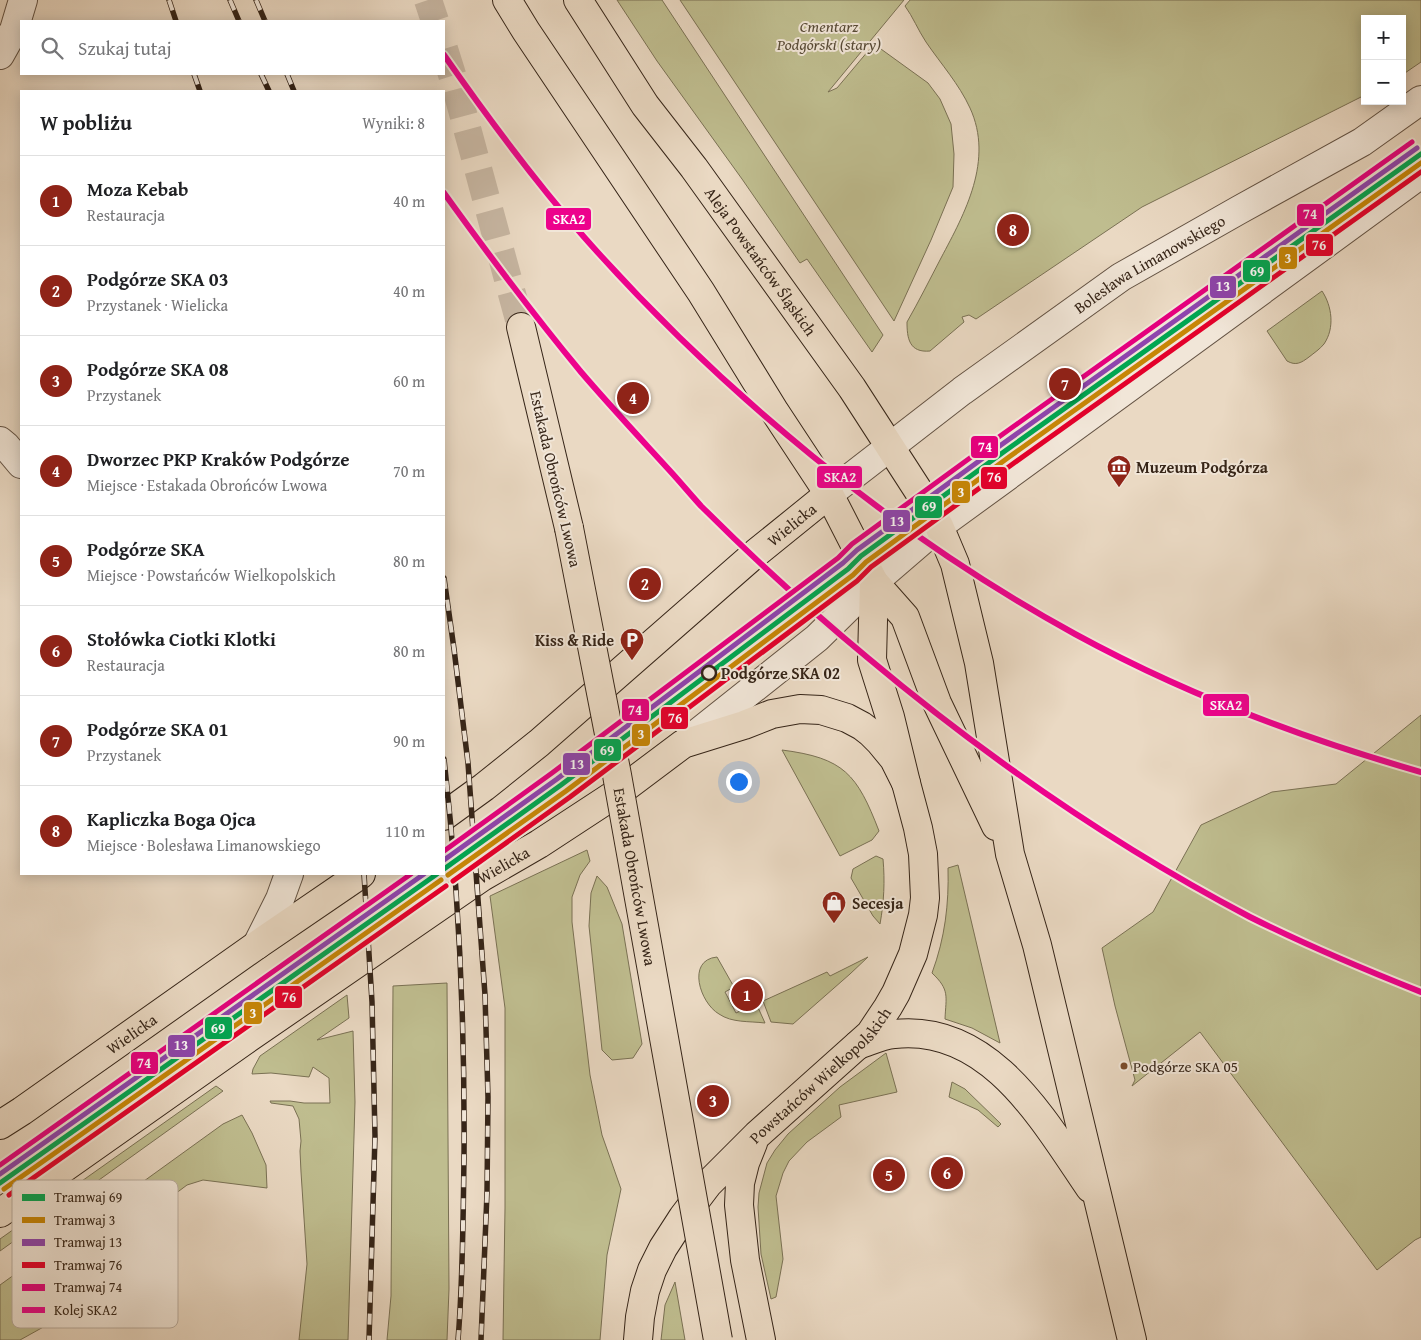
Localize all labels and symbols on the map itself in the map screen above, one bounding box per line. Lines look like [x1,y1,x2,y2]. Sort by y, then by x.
park label: Cmentarz Podgórski (stary) [776,14,881,56]
street label: Aleja Powstańców Śląskich [699,182,823,341]
line badge: 74 [1296,203,1325,227]
text: 74 [1303,204,1317,224]
line badge: SKA2 [545,207,592,231]
street label: Bolesława Limanowskiego [1069,208,1230,319]
text: SKA2 [553,209,585,229]
pin: 8 [997,211,1029,249]
line badge: 76 [1305,233,1334,257]
text: 76 [1312,235,1326,255]
line badge: 3 [1278,246,1298,270]
text: 3 [1284,248,1292,268]
line badge: 69 [1242,259,1271,283]
text: 69 [1250,261,1264,281]
line badge: 13 [1209,275,1237,299]
text: 13 [1216,276,1230,296]
pin: 7 [1049,365,1081,403]
pin: 4 [617,379,649,417]
street label: Estakada Obrońców Lwowa [524,389,588,570]
line badge: 74 [970,435,999,459]
text: 74 [978,437,992,457]
museum icon: Muzeum Podgórza [1106,454,1132,488]
place label: Muzeum Podgórza [1136,455,1269,479]
line badge: SKA2 [816,465,863,489]
line badge: 76 [980,466,1008,490]
text: SKA2 [824,467,856,487]
text: 76 [987,467,1001,487]
line badge: 3 [951,480,971,504]
text: 3 [957,482,965,502]
line badge: 69 [914,495,943,519]
text: 69 [922,496,936,516]
street label: Wielicka [762,497,822,552]
line badge: 13 [882,509,911,533]
text: 13 [890,511,904,531]
pin: 2 [629,565,661,603]
parking icon: Kiss & Ride [619,627,645,661]
place label: Kiss & Ride [535,628,614,652]
place label: Podgórze SKA 02 [721,661,840,685]
marker: Podgórze SKA 02 [701,665,717,681]
line badge: SKA2 [1202,693,1250,717]
text: SKA2 [1210,695,1242,715]
line badge: 74 [621,698,650,722]
text: 74 [628,700,642,720]
line badge: 76 [660,706,689,730]
text: 76 [668,708,682,728]
line badge: 3 [631,723,651,747]
text: 3 [637,724,645,744]
line badge: 69 [593,738,622,762]
text: 69 [600,740,614,760]
line badge: 13 [562,752,591,776]
text: 13 [570,754,584,774]
your location [726,769,752,795]
street label: Estakada Obrońców Lwowa [608,786,663,968]
street label: Wielicka [472,840,534,889]
shop icon: Secesja [821,890,847,924]
place label: Secesja [852,891,904,915]
pin: 1 [731,976,763,1014]
line badge: 76 [274,985,303,1009]
text: 76 [282,987,296,1007]
line badge: 3 [243,1001,263,1025]
street label: Powstańców Wielkopolskich [743,1002,897,1149]
text: 3 [249,1003,257,1023]
street label: Wielicka [101,1007,162,1060]
line badge: 69 [204,1016,233,1040]
text: 69 [211,1018,225,1038]
line badge: 13 [167,1034,196,1058]
text: 13 [174,1035,188,1055]
line badge: 74 [130,1051,159,1075]
text: 74 [137,1053,151,1073]
place label: Podgórze SKA 05 [1133,1056,1238,1077]
marker: Podgórze SKA 05 [1119,1061,1129,1071]
pin: 3 [697,1082,729,1120]
pin: 6 [931,1154,963,1192]
pin: 5 [873,1156,905,1194]
legend [12,1180,178,1328]
text: Tramwaj 69 [54,1187,122,1207]
text: Tramwaj 3 [54,1210,115,1230]
text: Tramwaj 13 [54,1232,122,1252]
text: Tramwaj 76 [54,1255,122,1275]
text: Tramwaj 74 [54,1277,122,1297]
text: Kolej SKA2 [54,1300,117,1320]

